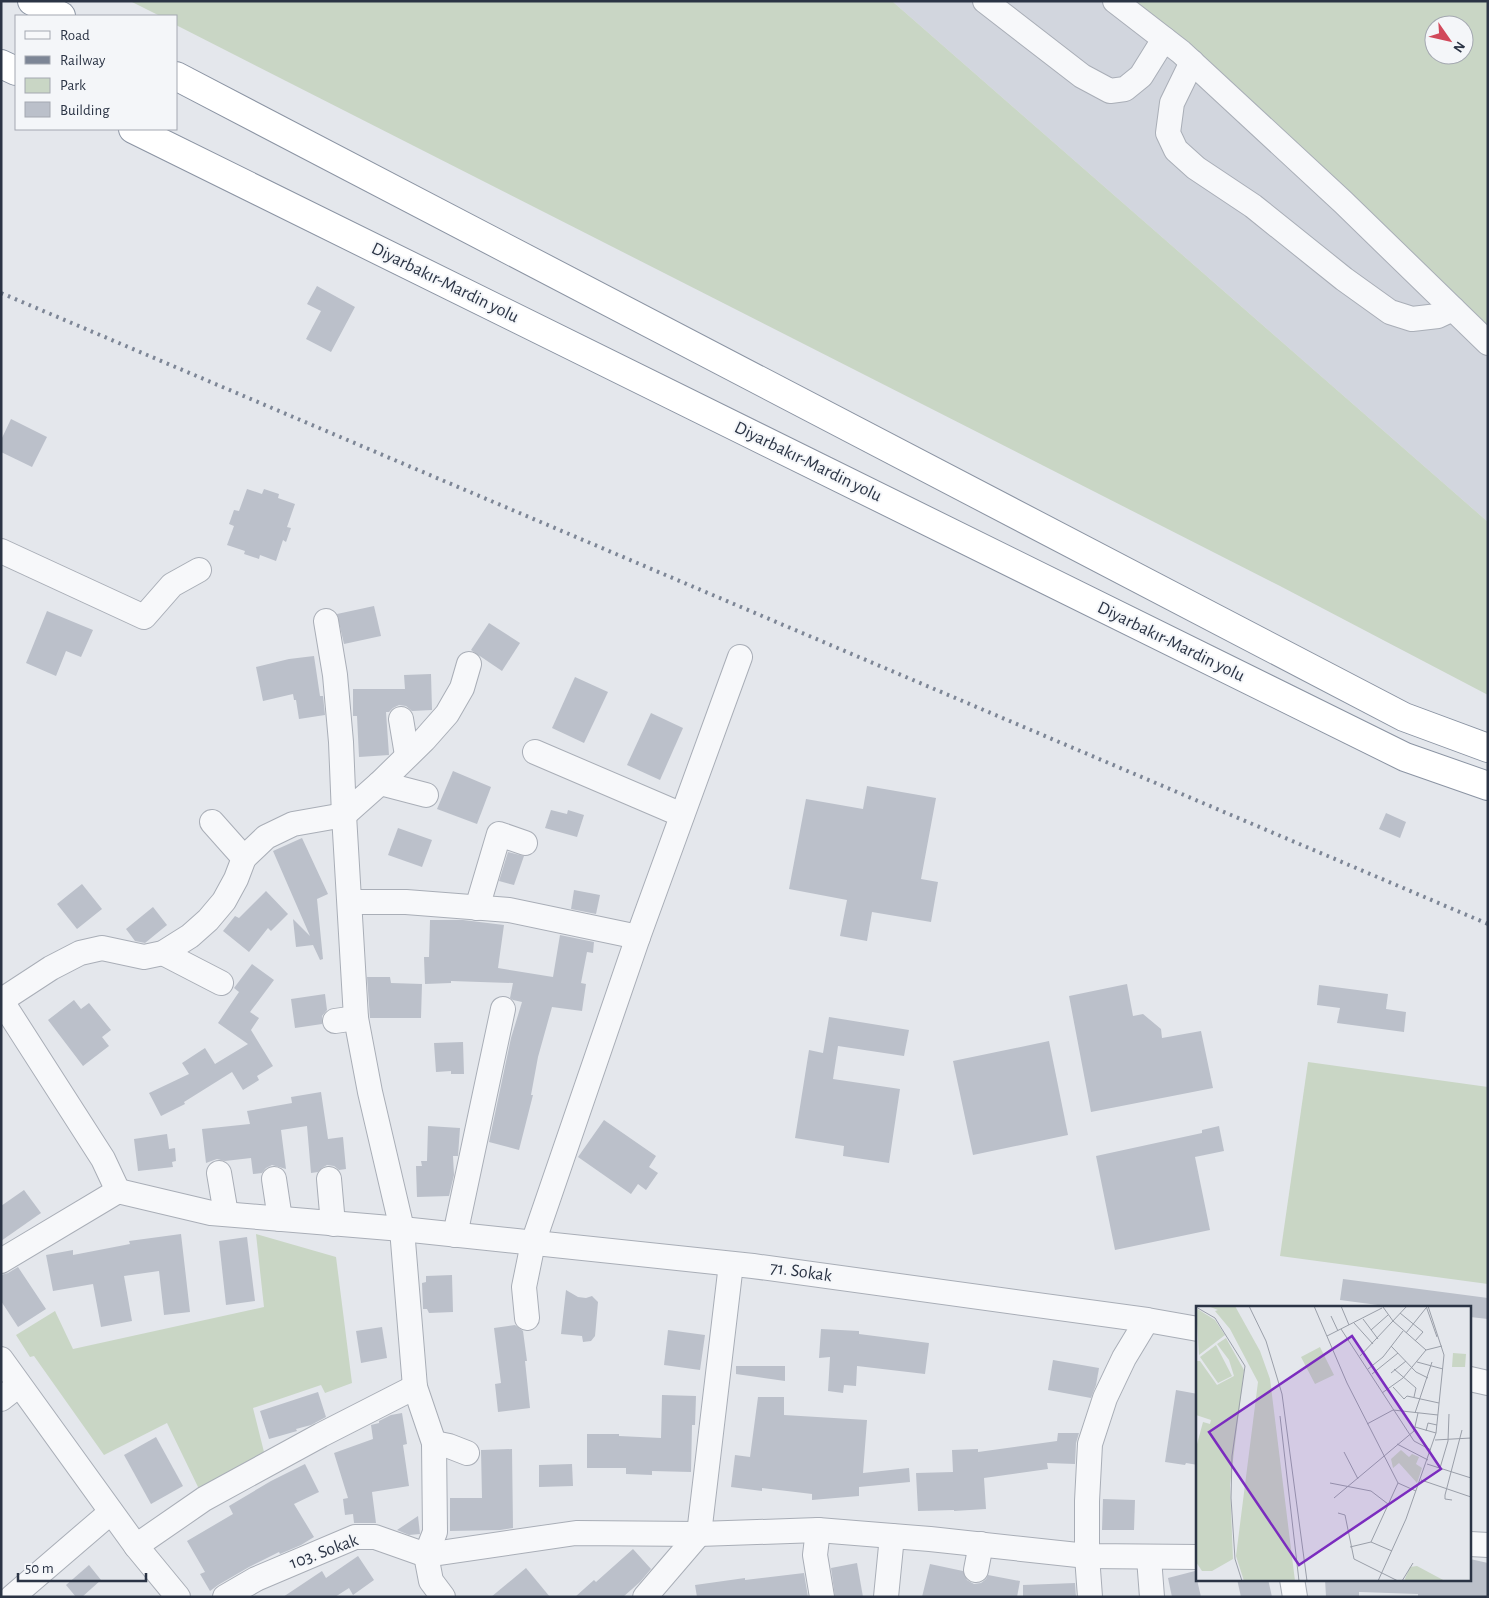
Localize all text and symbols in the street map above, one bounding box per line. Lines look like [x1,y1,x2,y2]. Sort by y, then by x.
legend [15,15,178,130]
north arrow [1424,15,1474,65]
text: Road [60,28,90,43]
text: N [1450,39,1467,55]
text: Railway [60,53,106,68]
text: Park [60,78,86,93]
text: Building [60,103,110,118]
street label: Diyarbakır-Mardin yolu [368,240,522,326]
street label: Diyarbakır-Mardin yolu [731,419,885,505]
street label: Diyarbakır-Mardin yolu [1094,599,1248,685]
street label: 71. Sokak [769,1259,834,1285]
inset map [1196,1306,1472,1580]
street label: 103. Sokak [287,1531,361,1573]
scale bar [18,1550,145,1582]
text: 50 m [25,1561,54,1576]

